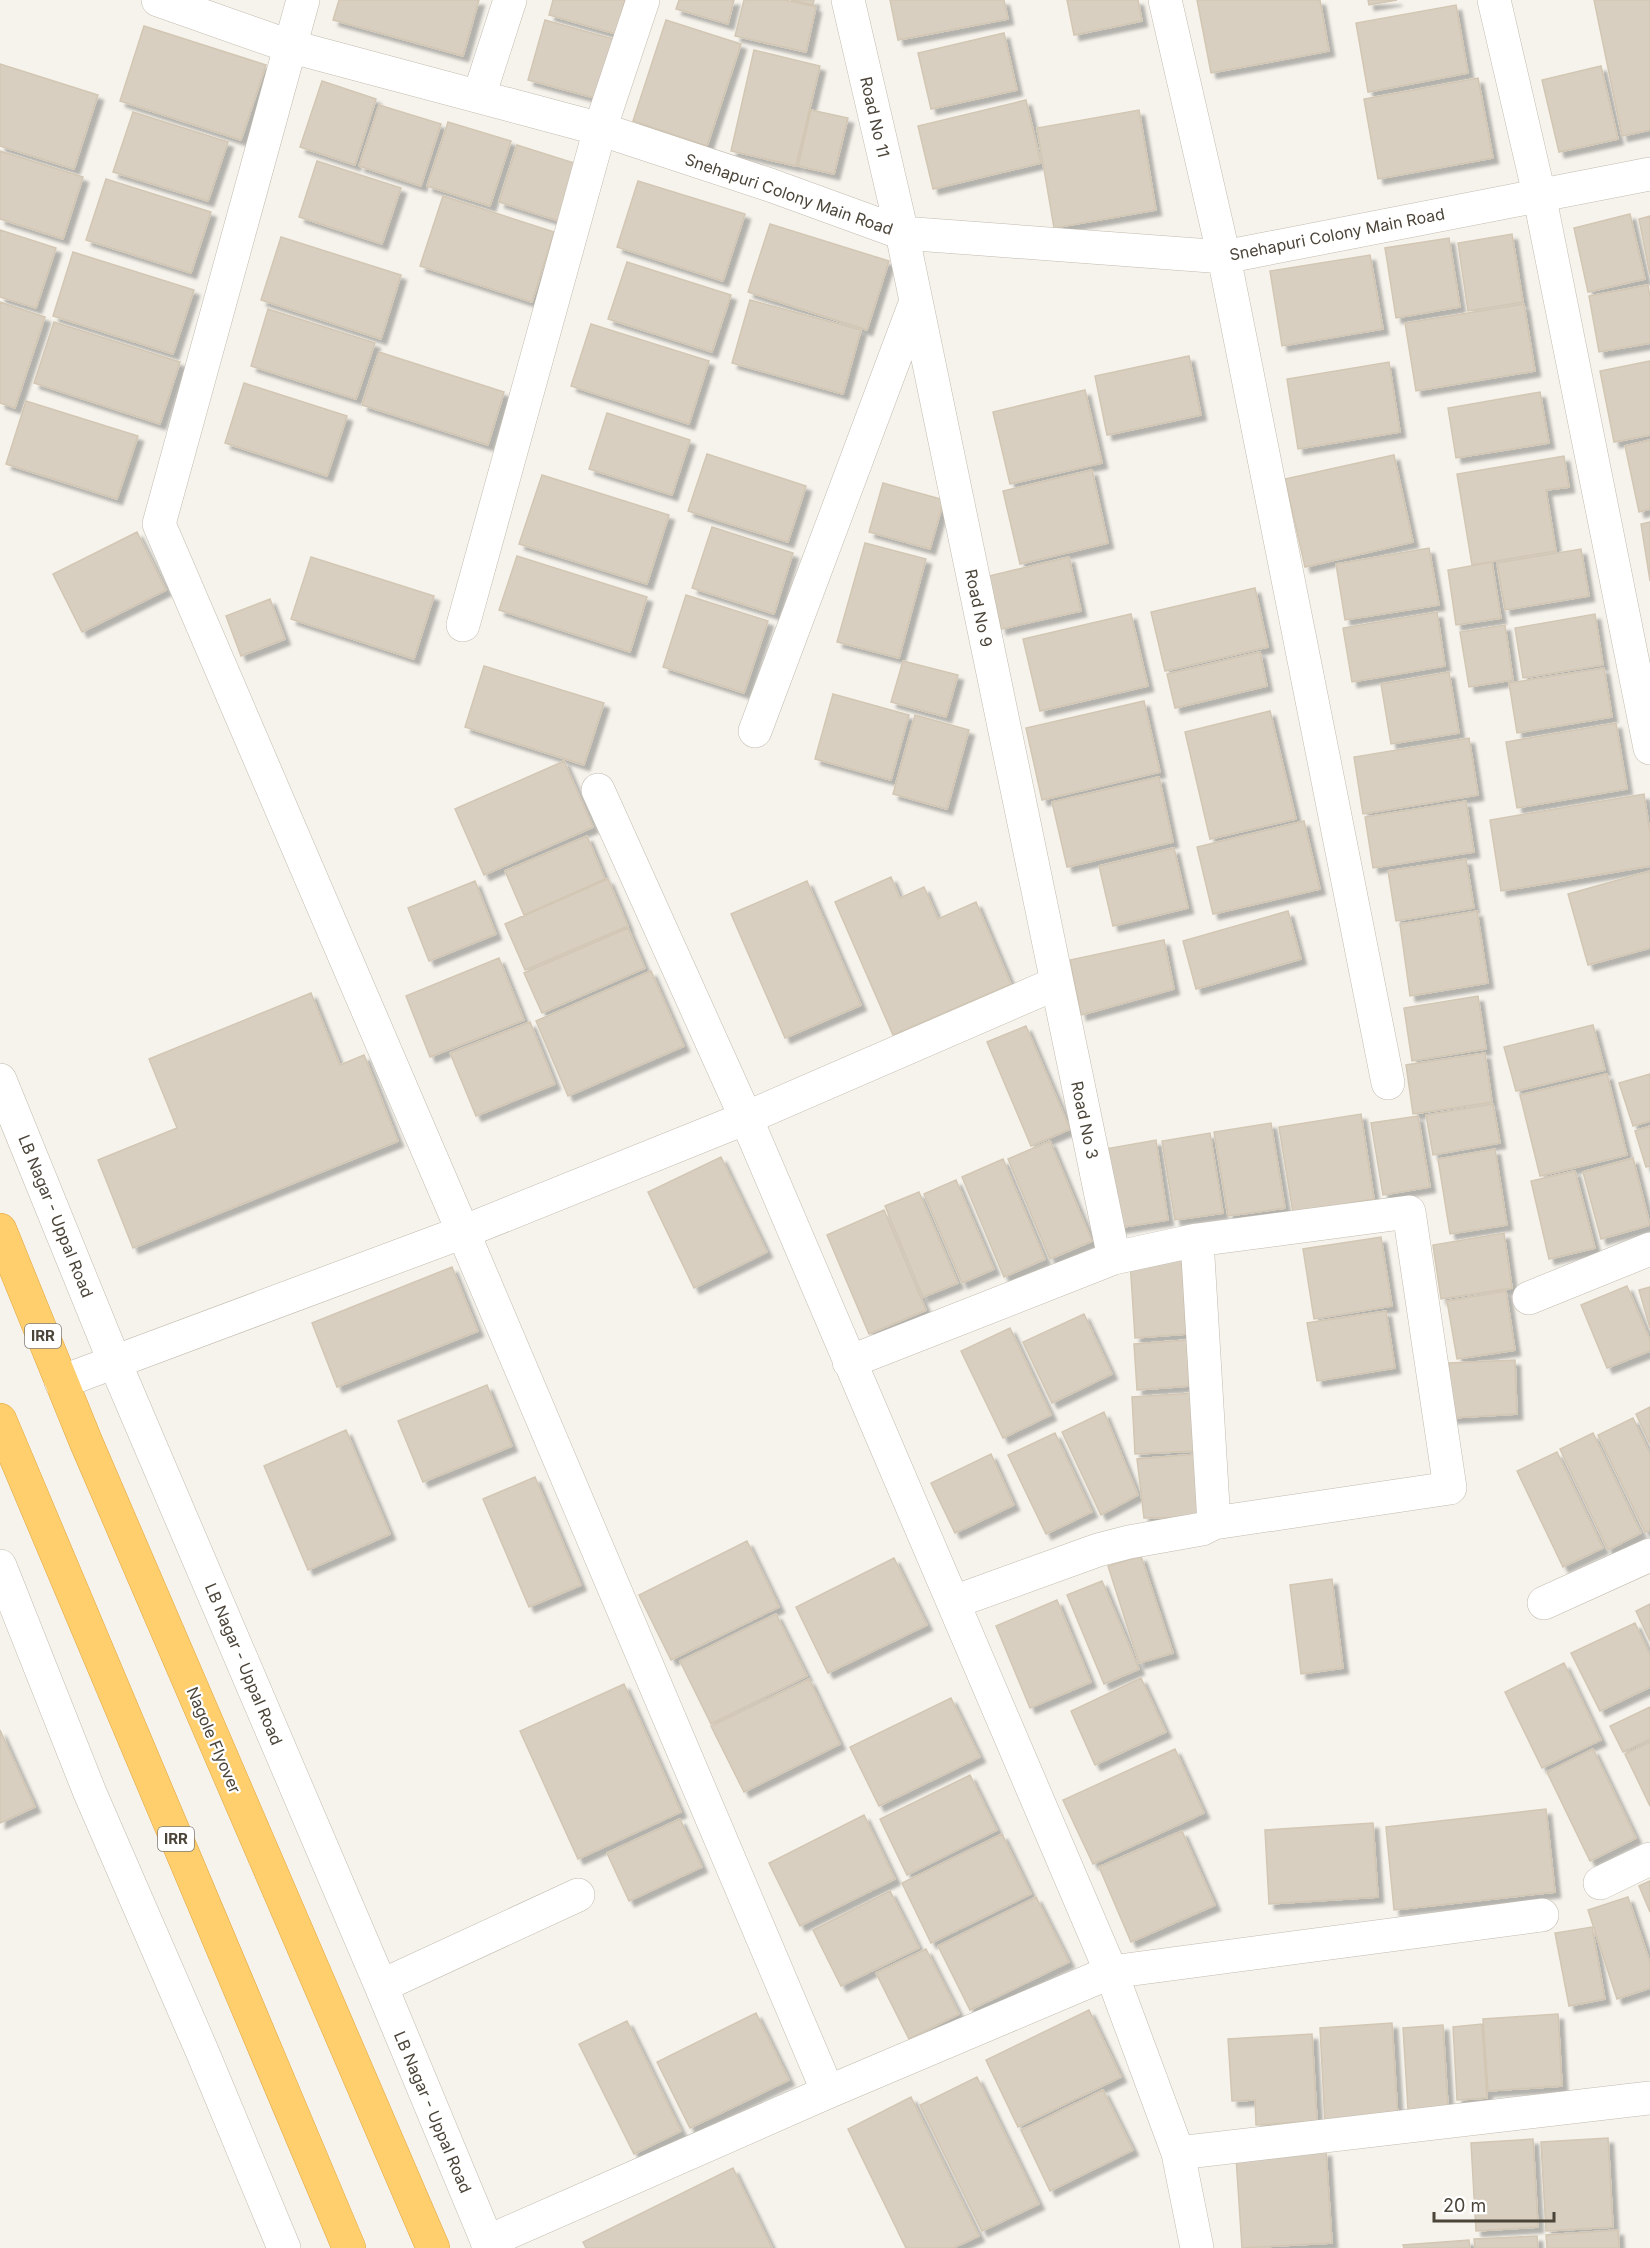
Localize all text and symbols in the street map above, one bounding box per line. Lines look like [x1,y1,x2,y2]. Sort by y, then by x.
street label: Road No 11 [856,75,894,159]
street label: Snehapuri Colony Main Road [682,149,896,239]
street label: Snehapuri Colony Main Road [1228,203,1446,265]
street label: Road No 9 [961,567,997,649]
street label: Road No 3 [1067,1079,1103,1161]
street label: LB Nagar - Uppal Road [14,1132,98,1300]
road number: IRR [25,1324,61,1348]
street label: LB Nagar - Uppal Road [201,1580,287,1748]
street label: Nagole Flyover [183,1684,245,1796]
road number: IRR [158,1827,194,1851]
street label: LB Nagar - Uppal Road [390,2028,476,2196]
scale bar [1434,2185,1554,2223]
text: 20 m [1443,2195,1486,2216]

